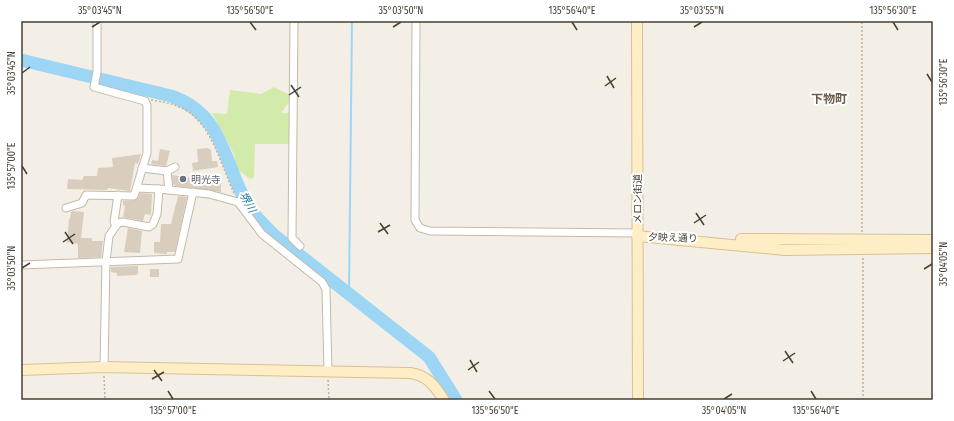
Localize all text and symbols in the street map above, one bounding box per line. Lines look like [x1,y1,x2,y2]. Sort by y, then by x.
text: 35°03'45"N [78,5,122,17]
text: 135°56'50"E [226,5,274,17]
text: 35°03'50"N [379,5,423,17]
text: 135°56'40"E [549,5,596,17]
text: 35°03'55"N [680,5,724,17]
text: 135°56'30"E [869,5,917,17]
text: 35°03'45"N [6,51,18,95]
text: 135°56'30"E [938,58,950,106]
district label: 下物町 [811,92,847,106]
text: 135°57'00"E [6,142,18,189]
marker: 明光寺 [178,174,188,184]
place label: 明光寺 [191,174,221,186]
street label: メロン街道 [632,174,644,224]
water label: 堺川 [236,189,259,216]
street label: 夕映え通り [648,231,698,245]
text: 35°04'05"N [938,242,950,286]
text: 35°03'50"N [6,246,18,290]
text: 135°57'00"E [150,405,197,417]
text: 135°56'50"E [471,405,519,417]
text: 35°04'05"N [702,405,746,417]
text: 135°56'40"E [793,405,840,417]

